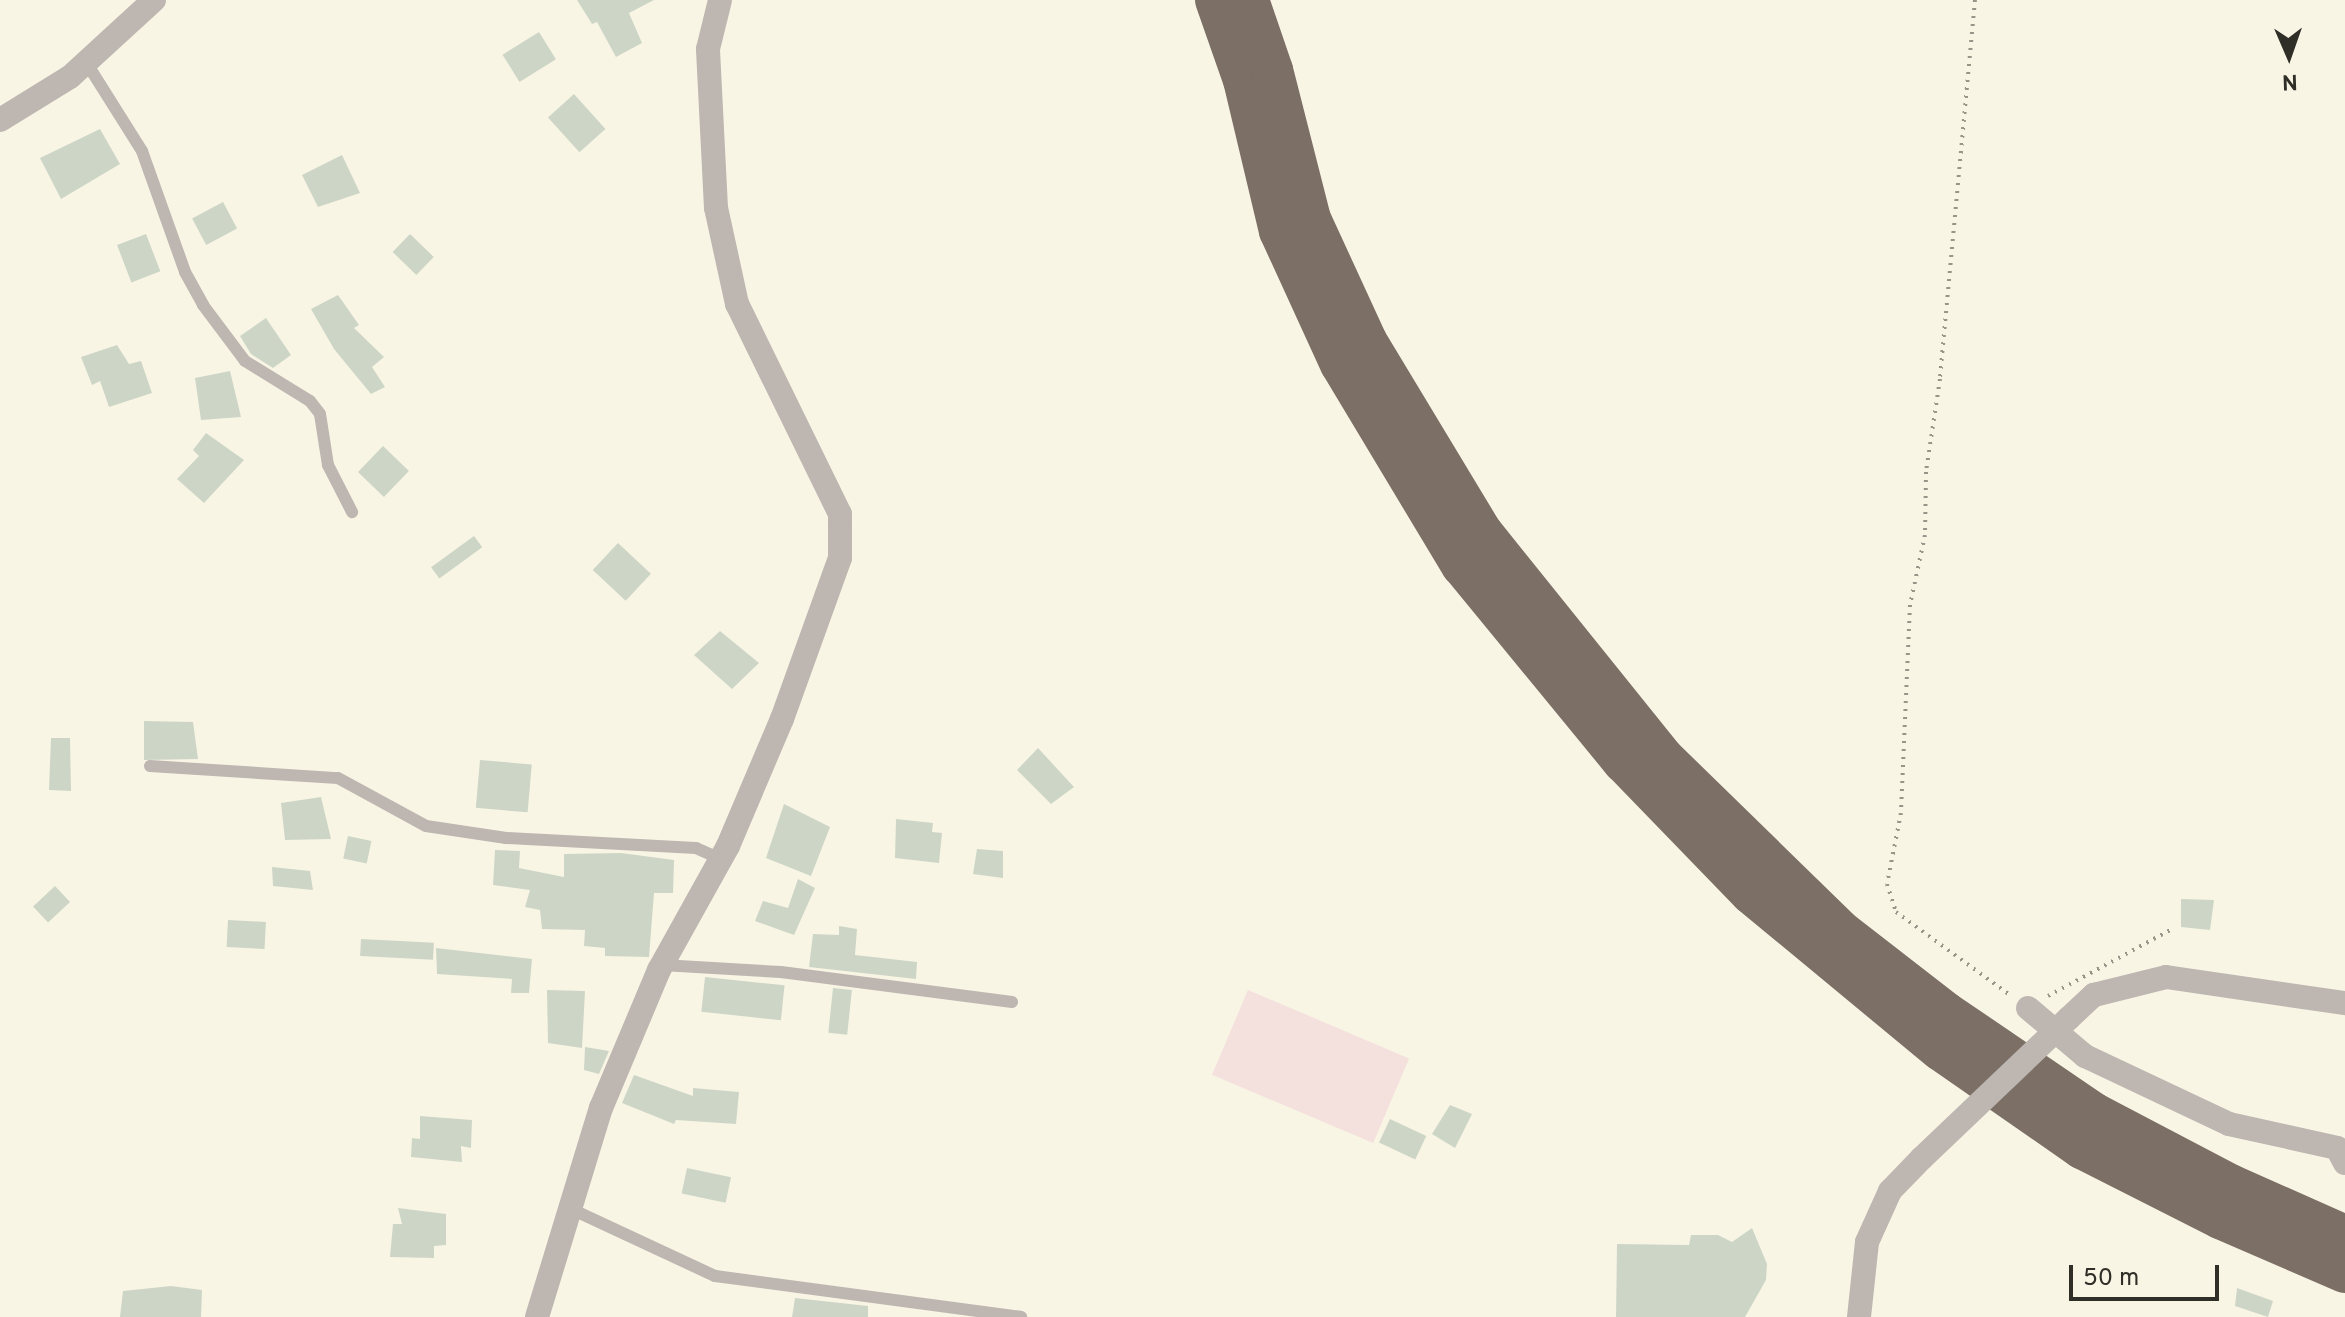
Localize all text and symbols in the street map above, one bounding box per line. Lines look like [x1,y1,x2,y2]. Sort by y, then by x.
north arrow [2249,16,2329,96]
text: N [2281,67,2298,94]
scale bar [2073,1249,2223,1299]
text: 50 m [2083,1264,2139,1294]

